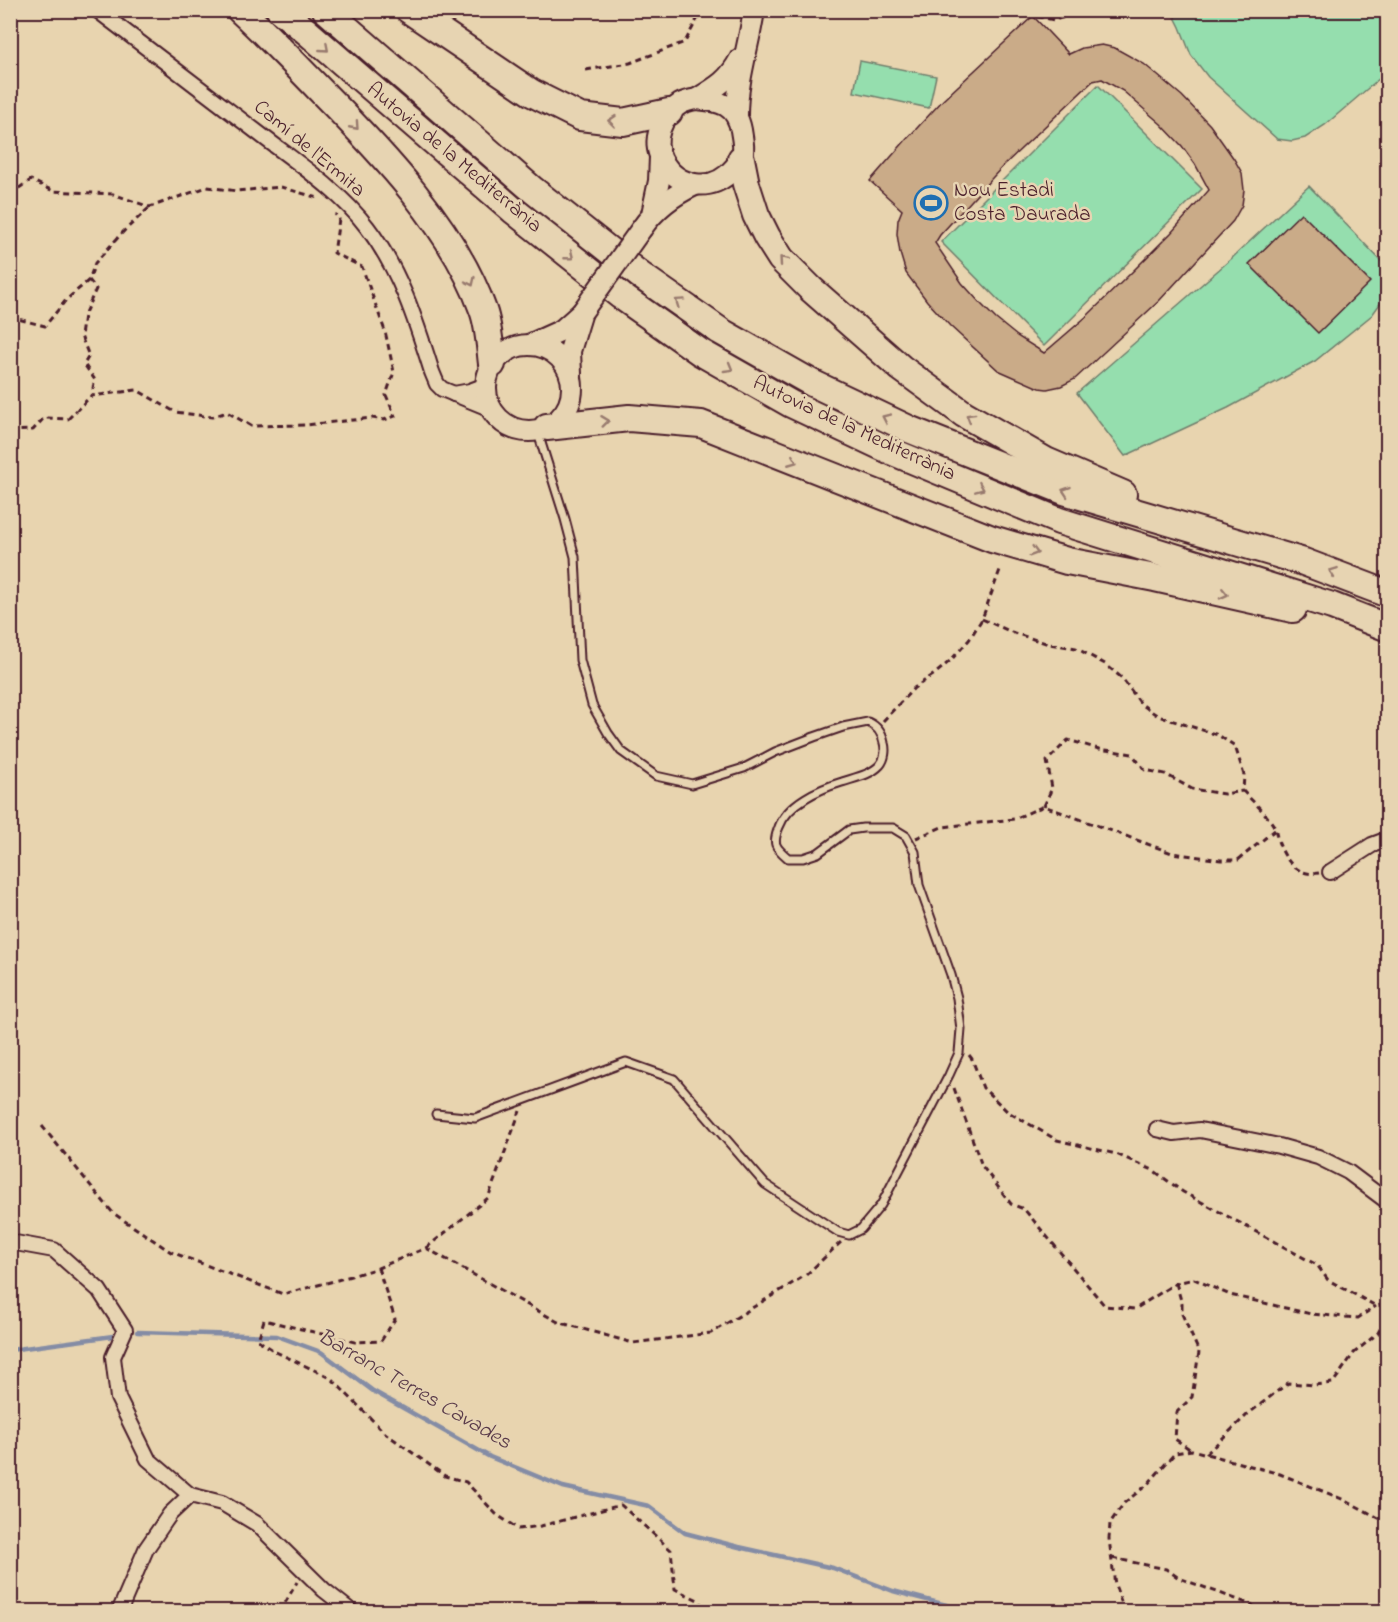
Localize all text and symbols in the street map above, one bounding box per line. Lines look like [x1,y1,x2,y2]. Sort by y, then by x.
one-way arrow [318,41,329,52]
street label: Autovia de la Mediterrània [360,75,548,241]
street label: Camí de l'Ermita [246,93,372,205]
one-way arrow [607,115,616,128]
one-way arrow [348,120,359,130]
place label: Nou Estadi Costa Daurada [954,176,1090,230]
sports icon: Nou Estadi Costa Daurada [913,185,949,221]
one-way arrow [563,248,574,259]
one-way arrow [779,256,790,267]
one-way arrow [463,276,475,287]
one-way arrow [675,298,686,309]
one-way arrow [723,361,733,373]
street label: Autovia de la Mediterrània [747,369,961,489]
one-way arrow [881,413,892,425]
one-way arrow [966,413,976,425]
one-way arrow [601,415,610,428]
one-way arrow [787,454,798,466]
one-way arrow [974,481,985,493]
one-way arrow [1061,486,1072,499]
one-way arrow [1029,544,1039,557]
one-way arrow [1328,567,1339,580]
one-way arrow [1219,586,1229,599]
water label: Barranc Terres Cavades [311,1321,517,1459]

